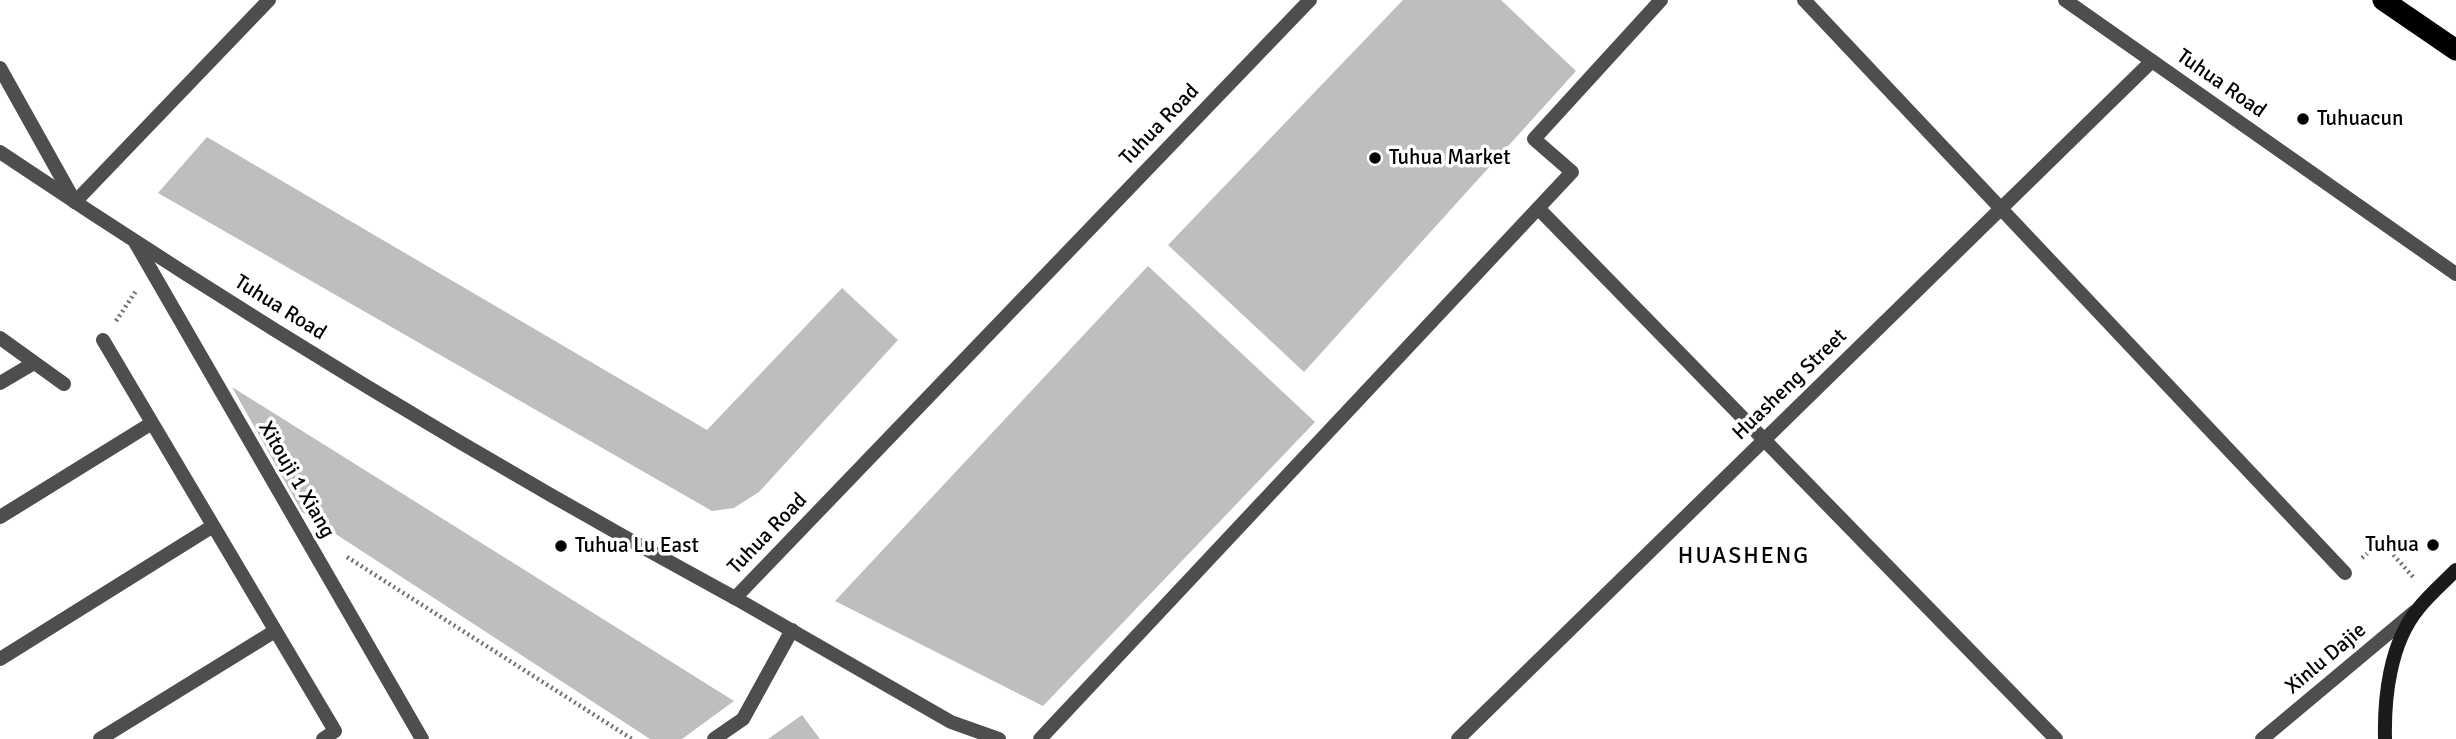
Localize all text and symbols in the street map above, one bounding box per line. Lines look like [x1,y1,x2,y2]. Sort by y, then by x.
street label: Tuhua Road [2172,44,2270,124]
street label: Tuhua Road [1115,79,1205,171]
place label: Tuhuacun [2317,106,2403,132]
marker: Tuhuacun [2295,111,2311,127]
place label: Tuhua Market [1389,145,1511,171]
marker: Tuhua Market [1367,150,1383,166]
street label: Tuhua Road [230,270,330,346]
street label: Huasheng Street [1728,324,1852,446]
street label: Xitouji 1 Xiang [252,417,340,543]
street label: Tuhua Road [723,488,813,580]
place label: Tuhua [2365,532,2419,558]
place label: Tuhua Lu East [575,533,699,559]
marker: Tuhua [2425,537,2441,553]
marker: Tuhua Lu East [553,538,569,554]
district label: HUASHENG [1679,543,1809,571]
street label: Xinlu Dajie [2280,618,2372,700]

